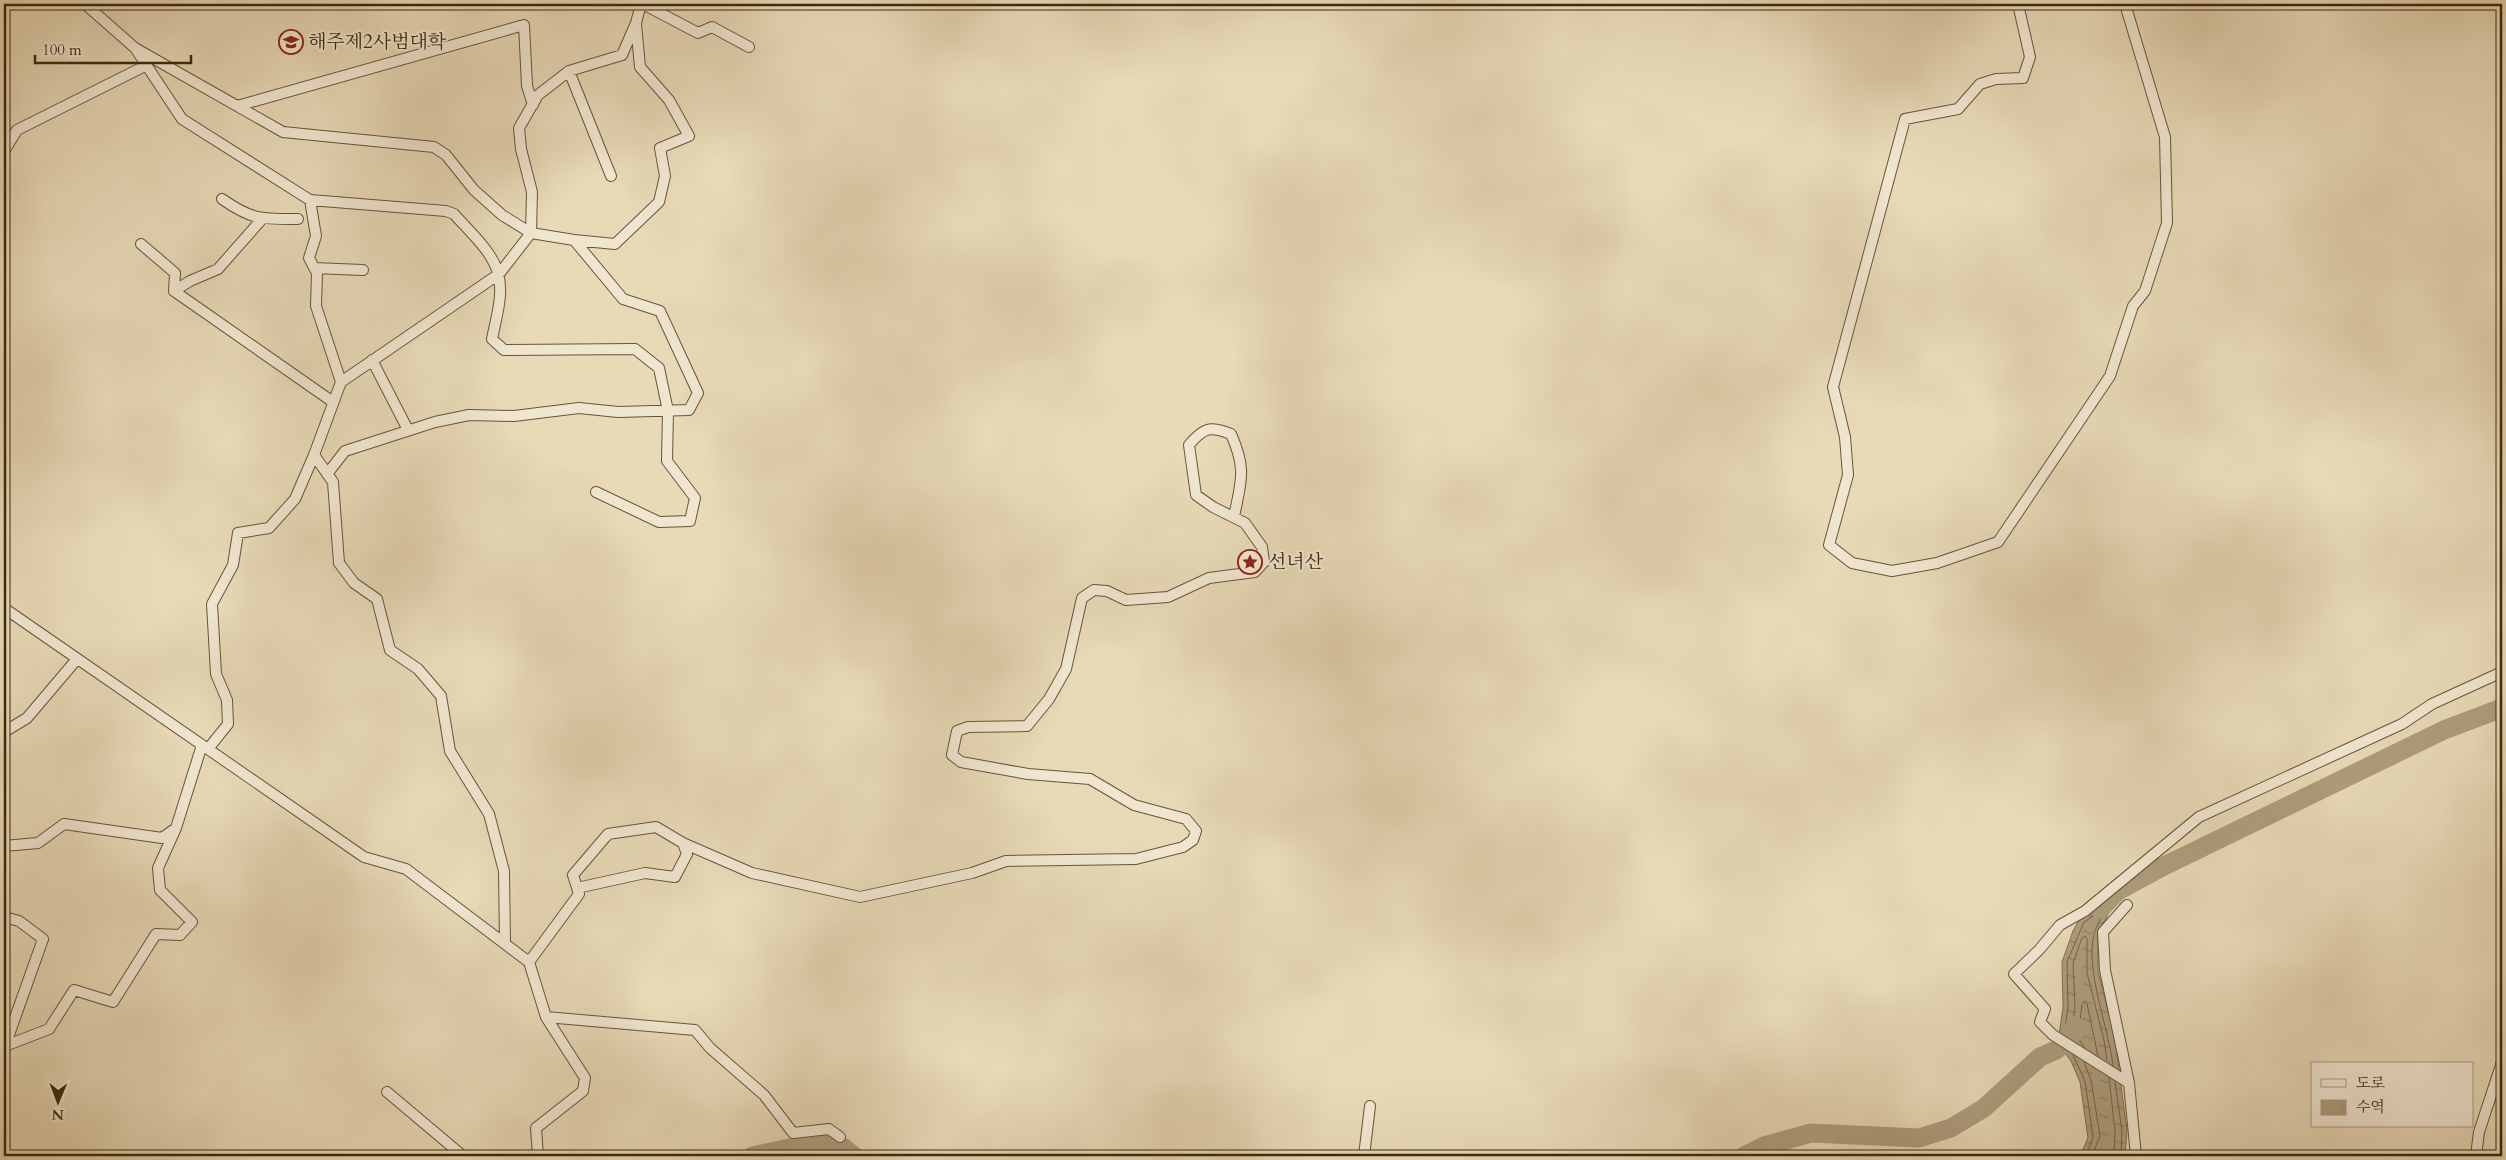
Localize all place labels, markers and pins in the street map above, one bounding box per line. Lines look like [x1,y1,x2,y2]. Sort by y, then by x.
school or university icon: 해주제2사범대학 [278,29,304,55]
place label: 해주제2사범대학 [308,29,447,55]
place icon: 선녀산 [1237,549,1263,575]
place label: 선녀산 [1268,549,1324,575]

